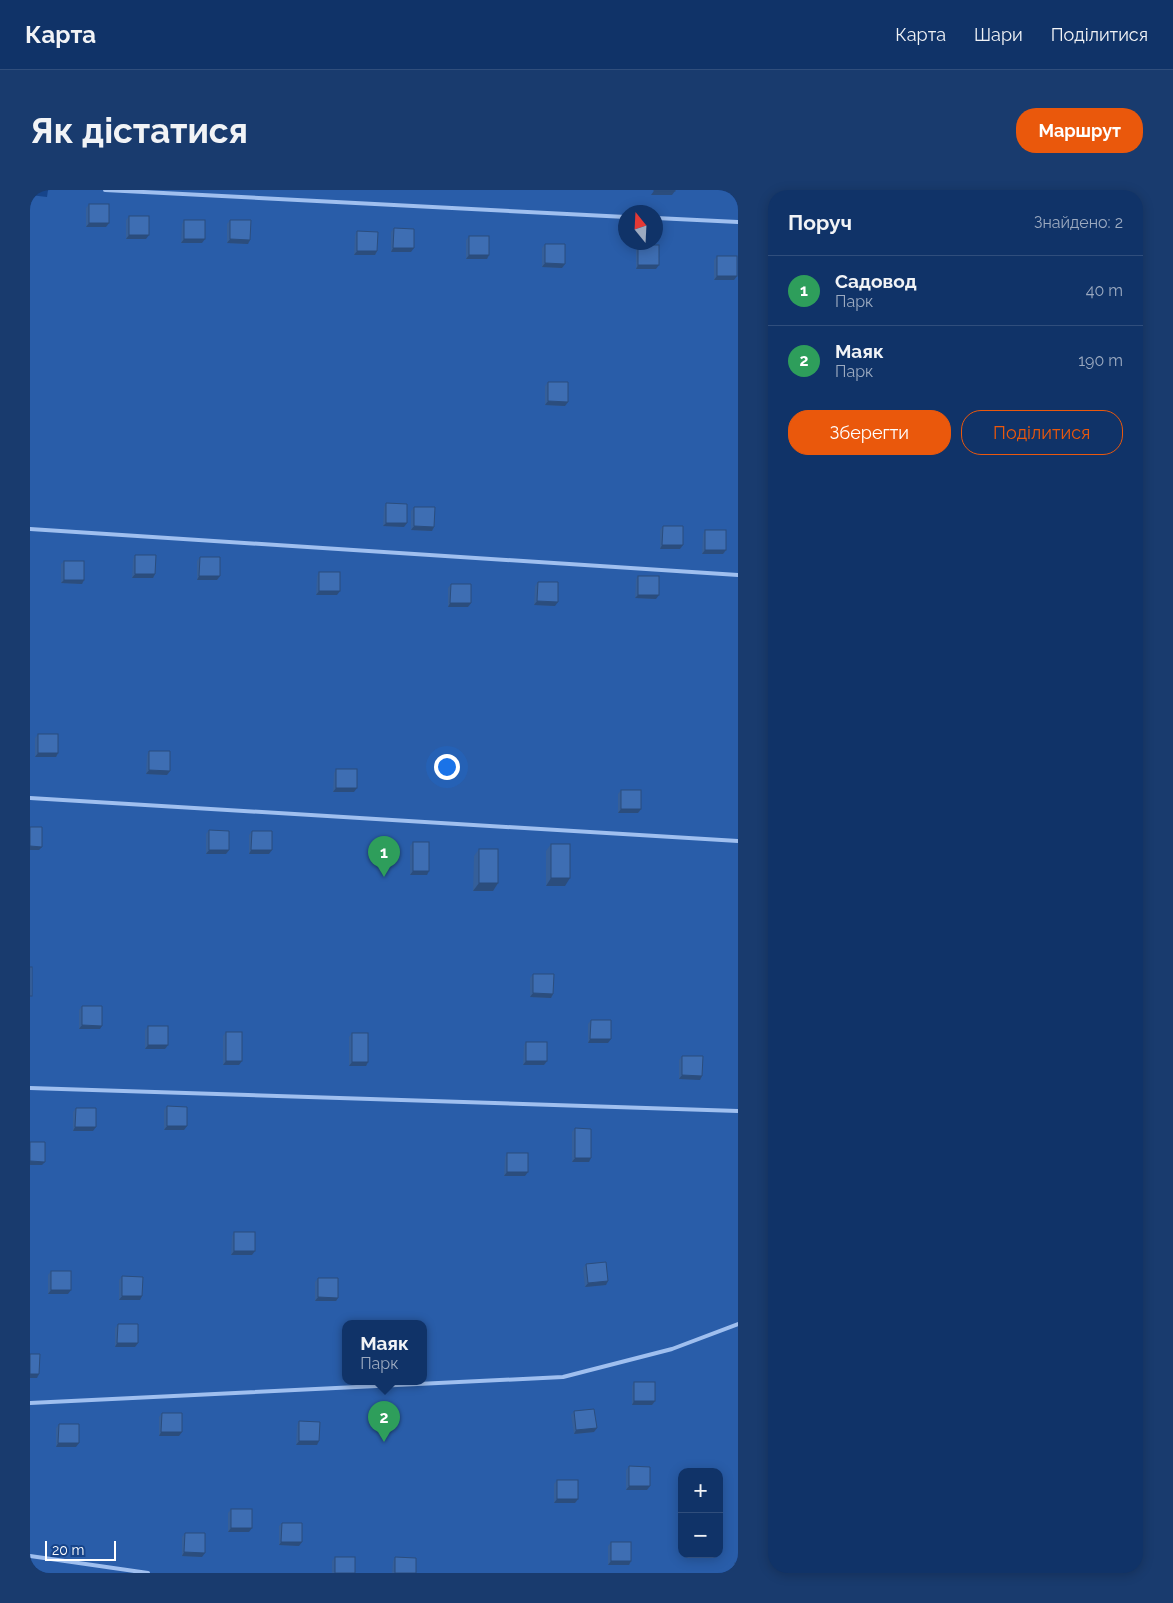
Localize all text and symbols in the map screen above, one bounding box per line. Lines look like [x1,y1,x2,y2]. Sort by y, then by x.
text: Карта [25,20,96,49]
text: Карта [895,24,946,45]
text: Шари [974,24,1023,45]
text: Поділитися [1051,24,1148,45]
button: Маршрут [1016,108,1143,153]
text: Як дістатися [30,110,248,151]
north arrow [618,205,663,250]
text: Поруч [788,210,852,235]
text: Знайдено: 2 [1034,213,1123,232]
text: Садовод [835,270,917,292]
text: 1 [800,281,808,300]
text: 40 m [1086,281,1123,300]
text: Парк [835,292,873,311]
text: Маяк [835,340,884,362]
text: 2 [799,351,809,370]
text: 190 m [1078,351,1123,370]
text: Парк [835,362,873,381]
button: Зберегти [788,410,951,455]
button: Поділитися [961,410,1123,455]
your location [434,754,460,780]
pin: 1 [368,836,400,877]
popup [342,1320,427,1385]
text: Маяк [360,1332,409,1354]
text: Парк [360,1354,398,1373]
pin: 2 [368,1401,400,1442]
map controls [678,1468,723,1558]
button: + [678,1468,723,1513]
button: − [678,1513,723,1558]
scale bar [45,1538,116,1561]
text: 20 m [52,1542,84,1558]

